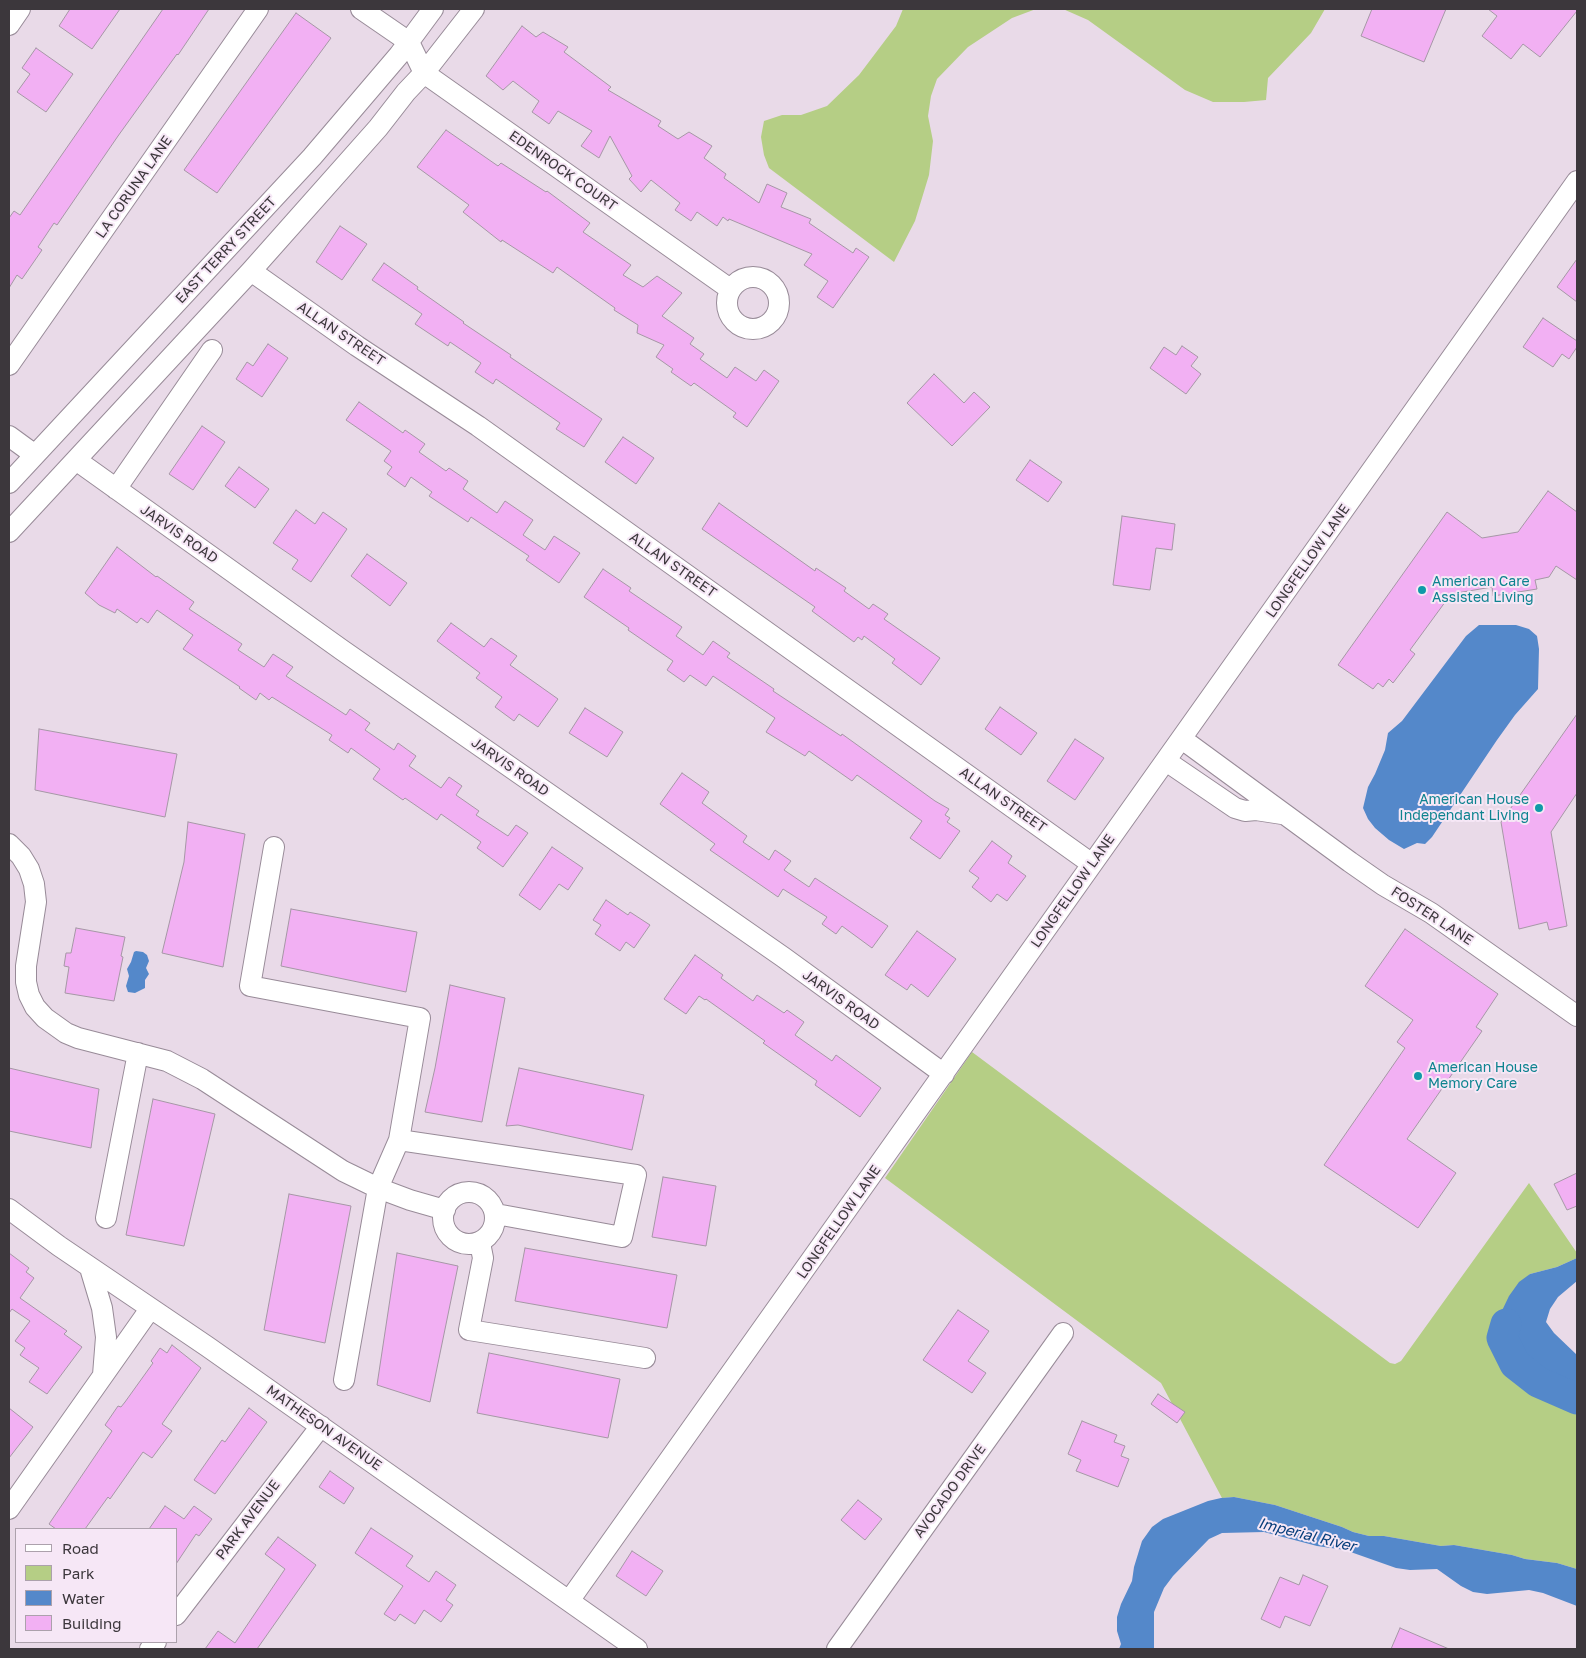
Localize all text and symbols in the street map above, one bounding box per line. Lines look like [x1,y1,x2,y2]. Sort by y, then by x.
street label: EDENROCK COURT [506,127,620,215]
street label: LA CORUNA LANE [92,133,176,241]
street label: EAST TERRY STREET [172,193,280,307]
street label: ALLAN STREET [294,298,388,370]
street label: JARVIS ROAD [137,501,221,567]
street label: LONGFELLOW LANE [1262,501,1354,621]
street label: ALLAN STREET [626,529,720,601]
place label: American Care Assisted Living [1432,574,1534,606]
marker: American Care Assisted Living [1416,584,1428,596]
street label: JARVIS ROAD [468,734,552,800]
street label: ALLAN STREET [956,764,1050,836]
place label: American House Independant Living [1399,792,1529,824]
marker: American House Independant Living [1533,802,1545,814]
street label: LONGFELLOW LANE [1027,831,1119,951]
street label: FOSTER LANE [1388,883,1476,949]
street label: JARVIS ROAD [799,966,883,1034]
place label: American House Memory Care [1428,1060,1538,1092]
marker: American House Memory Care [1412,1070,1424,1082]
street label: LONGFELLOW LANE [793,1162,885,1282]
street label: MATHESON AVENUE [263,1382,385,1474]
street label: AVOCADO DRIVE [910,1441,990,1541]
street label: PARK AVENUE [213,1477,283,1563]
water label: Imperial River [1256,1514,1358,1556]
legend [15,1528,178,1643]
text: Road [62,1539,99,1557]
text: Park [62,1564,94,1582]
text: Water [62,1589,105,1607]
text: Building [62,1614,122,1632]

